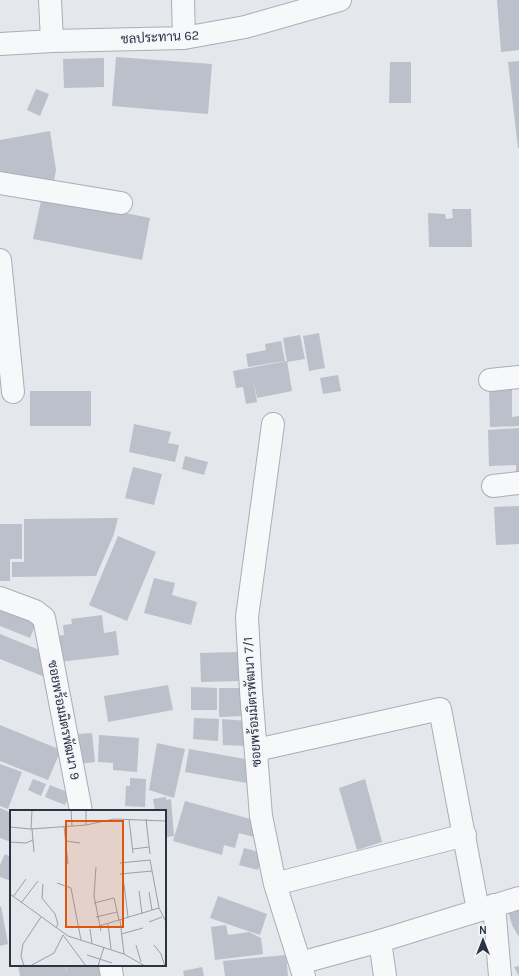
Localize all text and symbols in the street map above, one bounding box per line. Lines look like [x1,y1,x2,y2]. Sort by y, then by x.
street label: ชลประทาน 62 [120,27,200,47]
street label: ซอยพร้อมมิตรพัฒนา 7/1 [238,636,264,768]
street label: ซอยพร้อมมิตรพัฒนา 9 [45,658,85,781]
inset map [10,810,166,966]
north arrow [463,920,503,960]
text: N [479,924,487,937]

